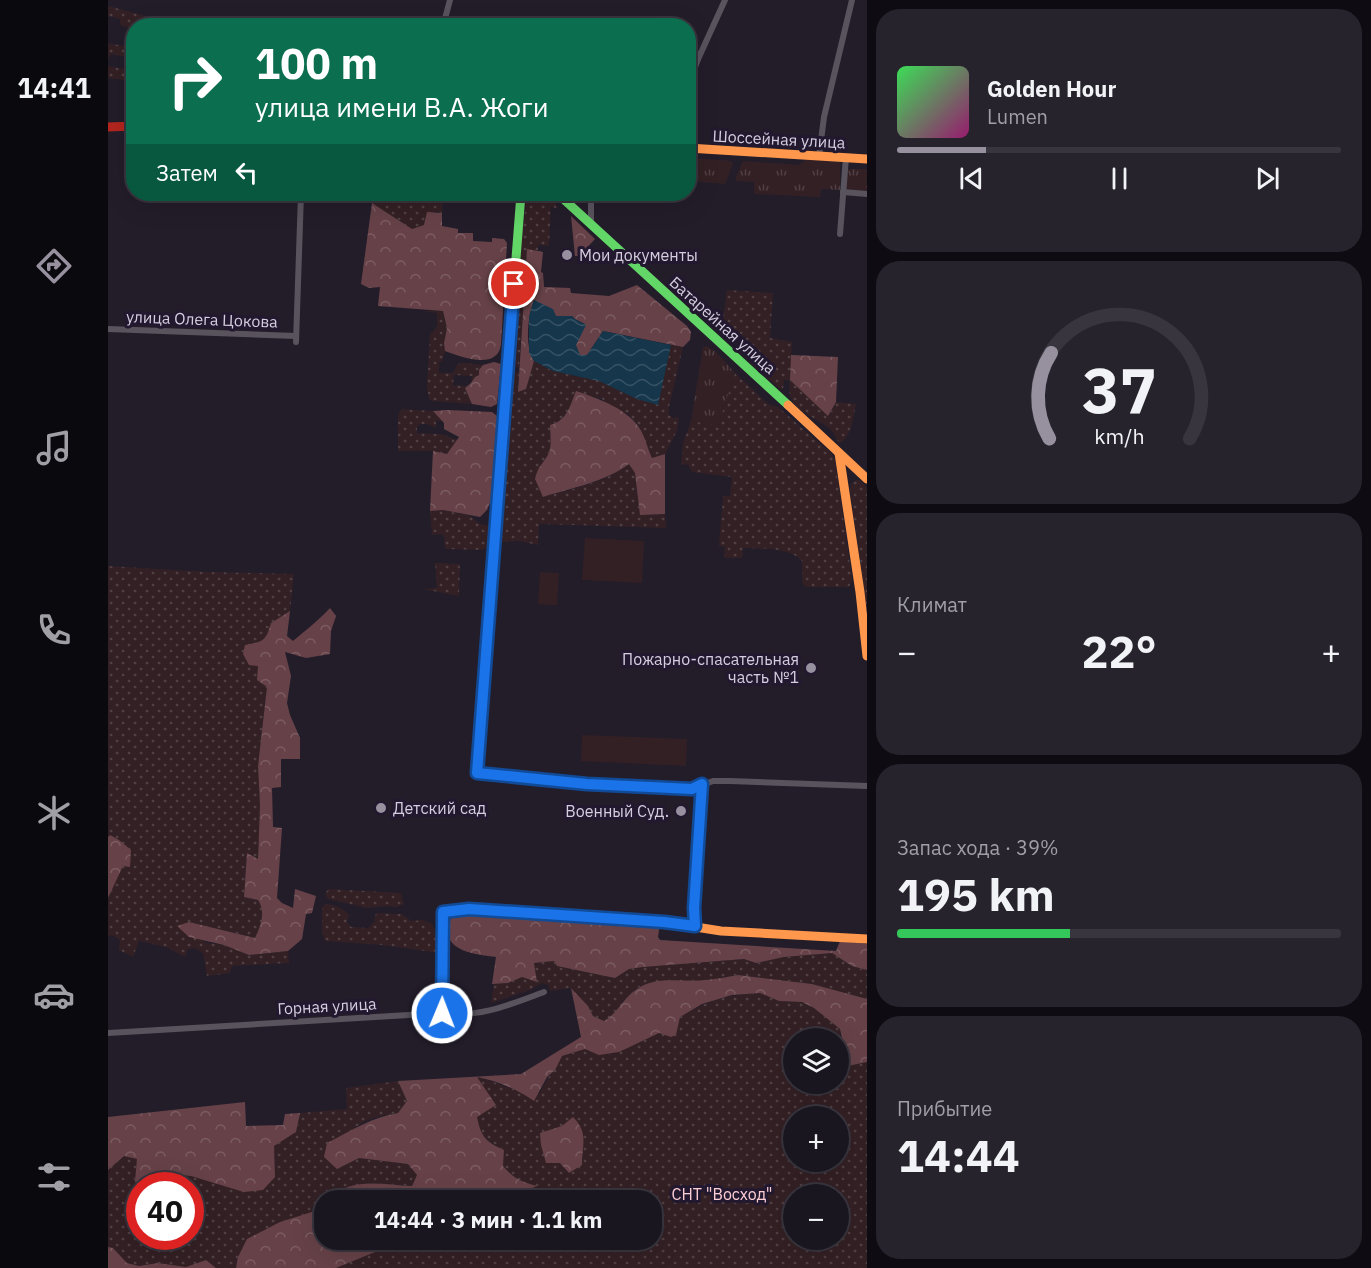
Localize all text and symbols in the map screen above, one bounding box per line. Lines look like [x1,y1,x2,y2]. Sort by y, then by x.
text: 100 m [255,36,378,91]
icon: right [156,42,234,120]
text: 14:41 [17,70,91,105]
text: Golden Hour [987,74,1116,103]
text: улица имени В.А. Жоги [255,89,549,124]
text: Lumen [987,103,1048,130]
street label: Шоссейная улица [712,126,846,152]
icon: left [230,156,263,189]
text: Затем [156,158,218,187]
icon: previous [955,162,988,195]
icon: pause [1103,162,1136,195]
icon: next [1251,162,1284,195]
icon: directions [33,245,75,287]
place label: Мои документы [579,245,698,265]
marker: Мои документы [560,248,574,262]
pin [488,258,539,309]
icon: arrive [497,267,530,300]
street label: Батарейная улица [666,272,781,378]
street label: улица Олега Цокова [126,306,279,332]
text: 37 [1082,349,1156,430]
text: km/h [1094,423,1144,451]
icon: music [33,427,75,469]
text: Климат [897,591,967,618]
icon: phone [33,609,75,651]
text: 22° [1081,622,1157,680]
text: − [897,630,917,673]
text: + [1321,630,1341,673]
place label: Пожарно-спасательная часть №1 [622,649,799,687]
marker: Пожарно-спасательная часть №1 [804,661,818,675]
icon: climate [33,792,75,834]
place label: Детский сад [393,798,487,818]
marker: Детский сад [374,801,388,815]
place label: Военный Суд. [565,801,669,821]
marker: Военный Суд. [674,804,688,818]
text: Запас хода · 39% [897,834,1059,861]
text: 195 km [897,865,1055,923]
icon: car [33,974,75,1016]
position arrow [410,981,474,1045]
street label: Горная улица [277,993,378,1019]
map controls [783,1028,849,1250]
button: layers [783,1028,849,1094]
text: Прибытие [897,1095,992,1122]
button: + [783,1106,849,1172]
text: 14:44 [897,1126,1020,1184]
icon: filters [33,1156,75,1198]
speed limit sign: 40 [126,1172,204,1250]
park label: СНТ "Восход" [672,1184,772,1204]
button: − [783,1184,849,1250]
text: 14:44 · 3 мин · 1.1 km [374,1205,602,1234]

